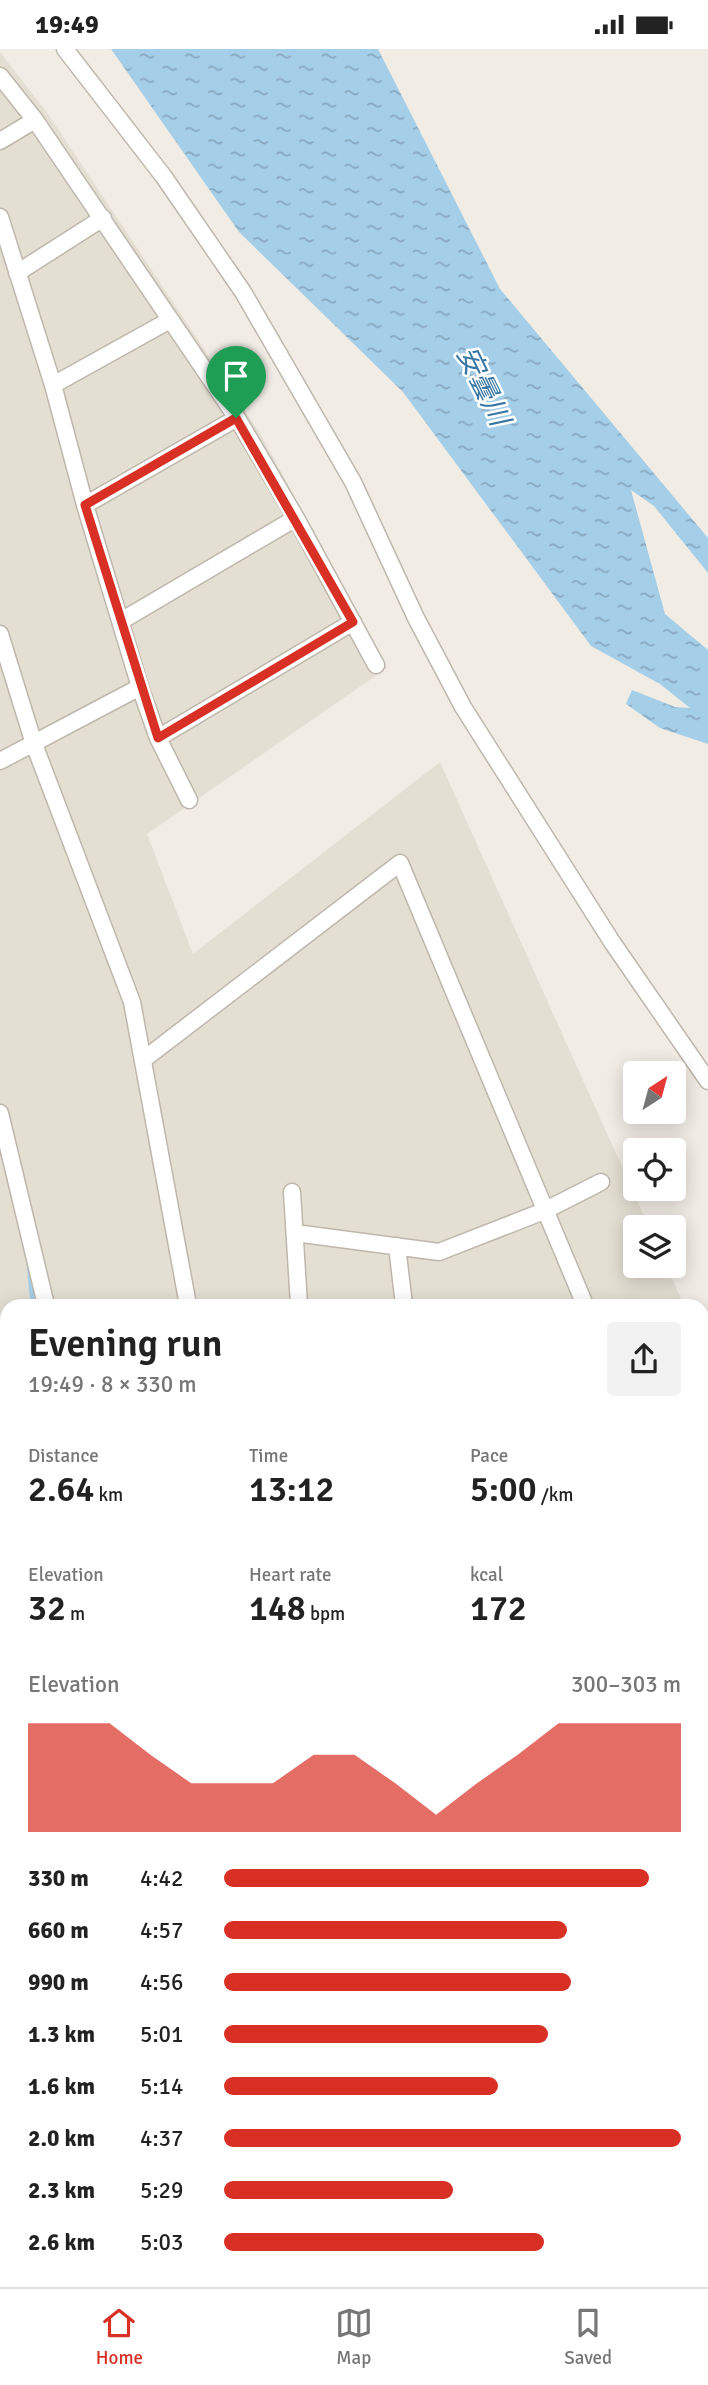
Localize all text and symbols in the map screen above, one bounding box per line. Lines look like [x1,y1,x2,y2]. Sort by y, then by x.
text: 19:49 [35,9,99,41]
water label: 安曇川 [449,341,518,434]
pin [206,346,266,418]
icon: arrive [217,357,255,395]
north arrow [623,1061,686,1123]
map controls [623,1061,686,1278]
button: locate [623,1138,686,1201]
button: layers [623,1215,686,1278]
text: Evening run [28,1320,222,1367]
button: share [607,1322,681,1396]
text: 19:49 · 8 × 330 m [28,1370,197,1399]
text: Distance [28,1444,99,1468]
text: Time [249,1444,288,1468]
text: Pace [470,1444,508,1468]
text: 2.64 [28,1468,94,1511]
text: 13:12 [249,1468,334,1511]
text: 5:00 [470,1468,537,1511]
text: km [94,1483,123,1507]
text: /km [537,1483,573,1507]
text: Elevation [28,1563,104,1587]
text: Heart rate [249,1563,331,1587]
text: kcal [470,1563,503,1587]
text: 32 [28,1587,66,1630]
text: 148 [249,1587,306,1630]
text: 172 [470,1587,527,1630]
text: m [66,1602,85,1626]
text: bpm [306,1602,345,1626]
text: Elevation [28,1670,120,1699]
text: 300–303 m [571,1670,681,1699]
text: 330 m [28,1864,89,1893]
text: 4:42 [140,1864,183,1893]
text: 660 m [28,1916,89,1945]
text: 4:57 [140,1916,183,1945]
text: 990 m [28,1968,89,1997]
text: 4:56 [140,1968,183,1997]
text: 1.3 km [28,2020,95,2049]
text: 5:01 [140,2020,183,2049]
text: 1.6 km [28,2072,95,2101]
text: 5:14 [140,2072,183,2101]
text: 2.0 km [28,2124,95,2153]
text: 4:37 [140,2124,183,2153]
text: 2.3 km [28,2176,95,2205]
text: 5:29 [140,2176,183,2205]
text: 2.6 km [28,2228,95,2257]
text: 5:03 [140,2228,183,2257]
tab: Home [96,2304,143,2370]
tab: Map [335,2304,373,2370]
tab: Saved [564,2304,612,2370]

